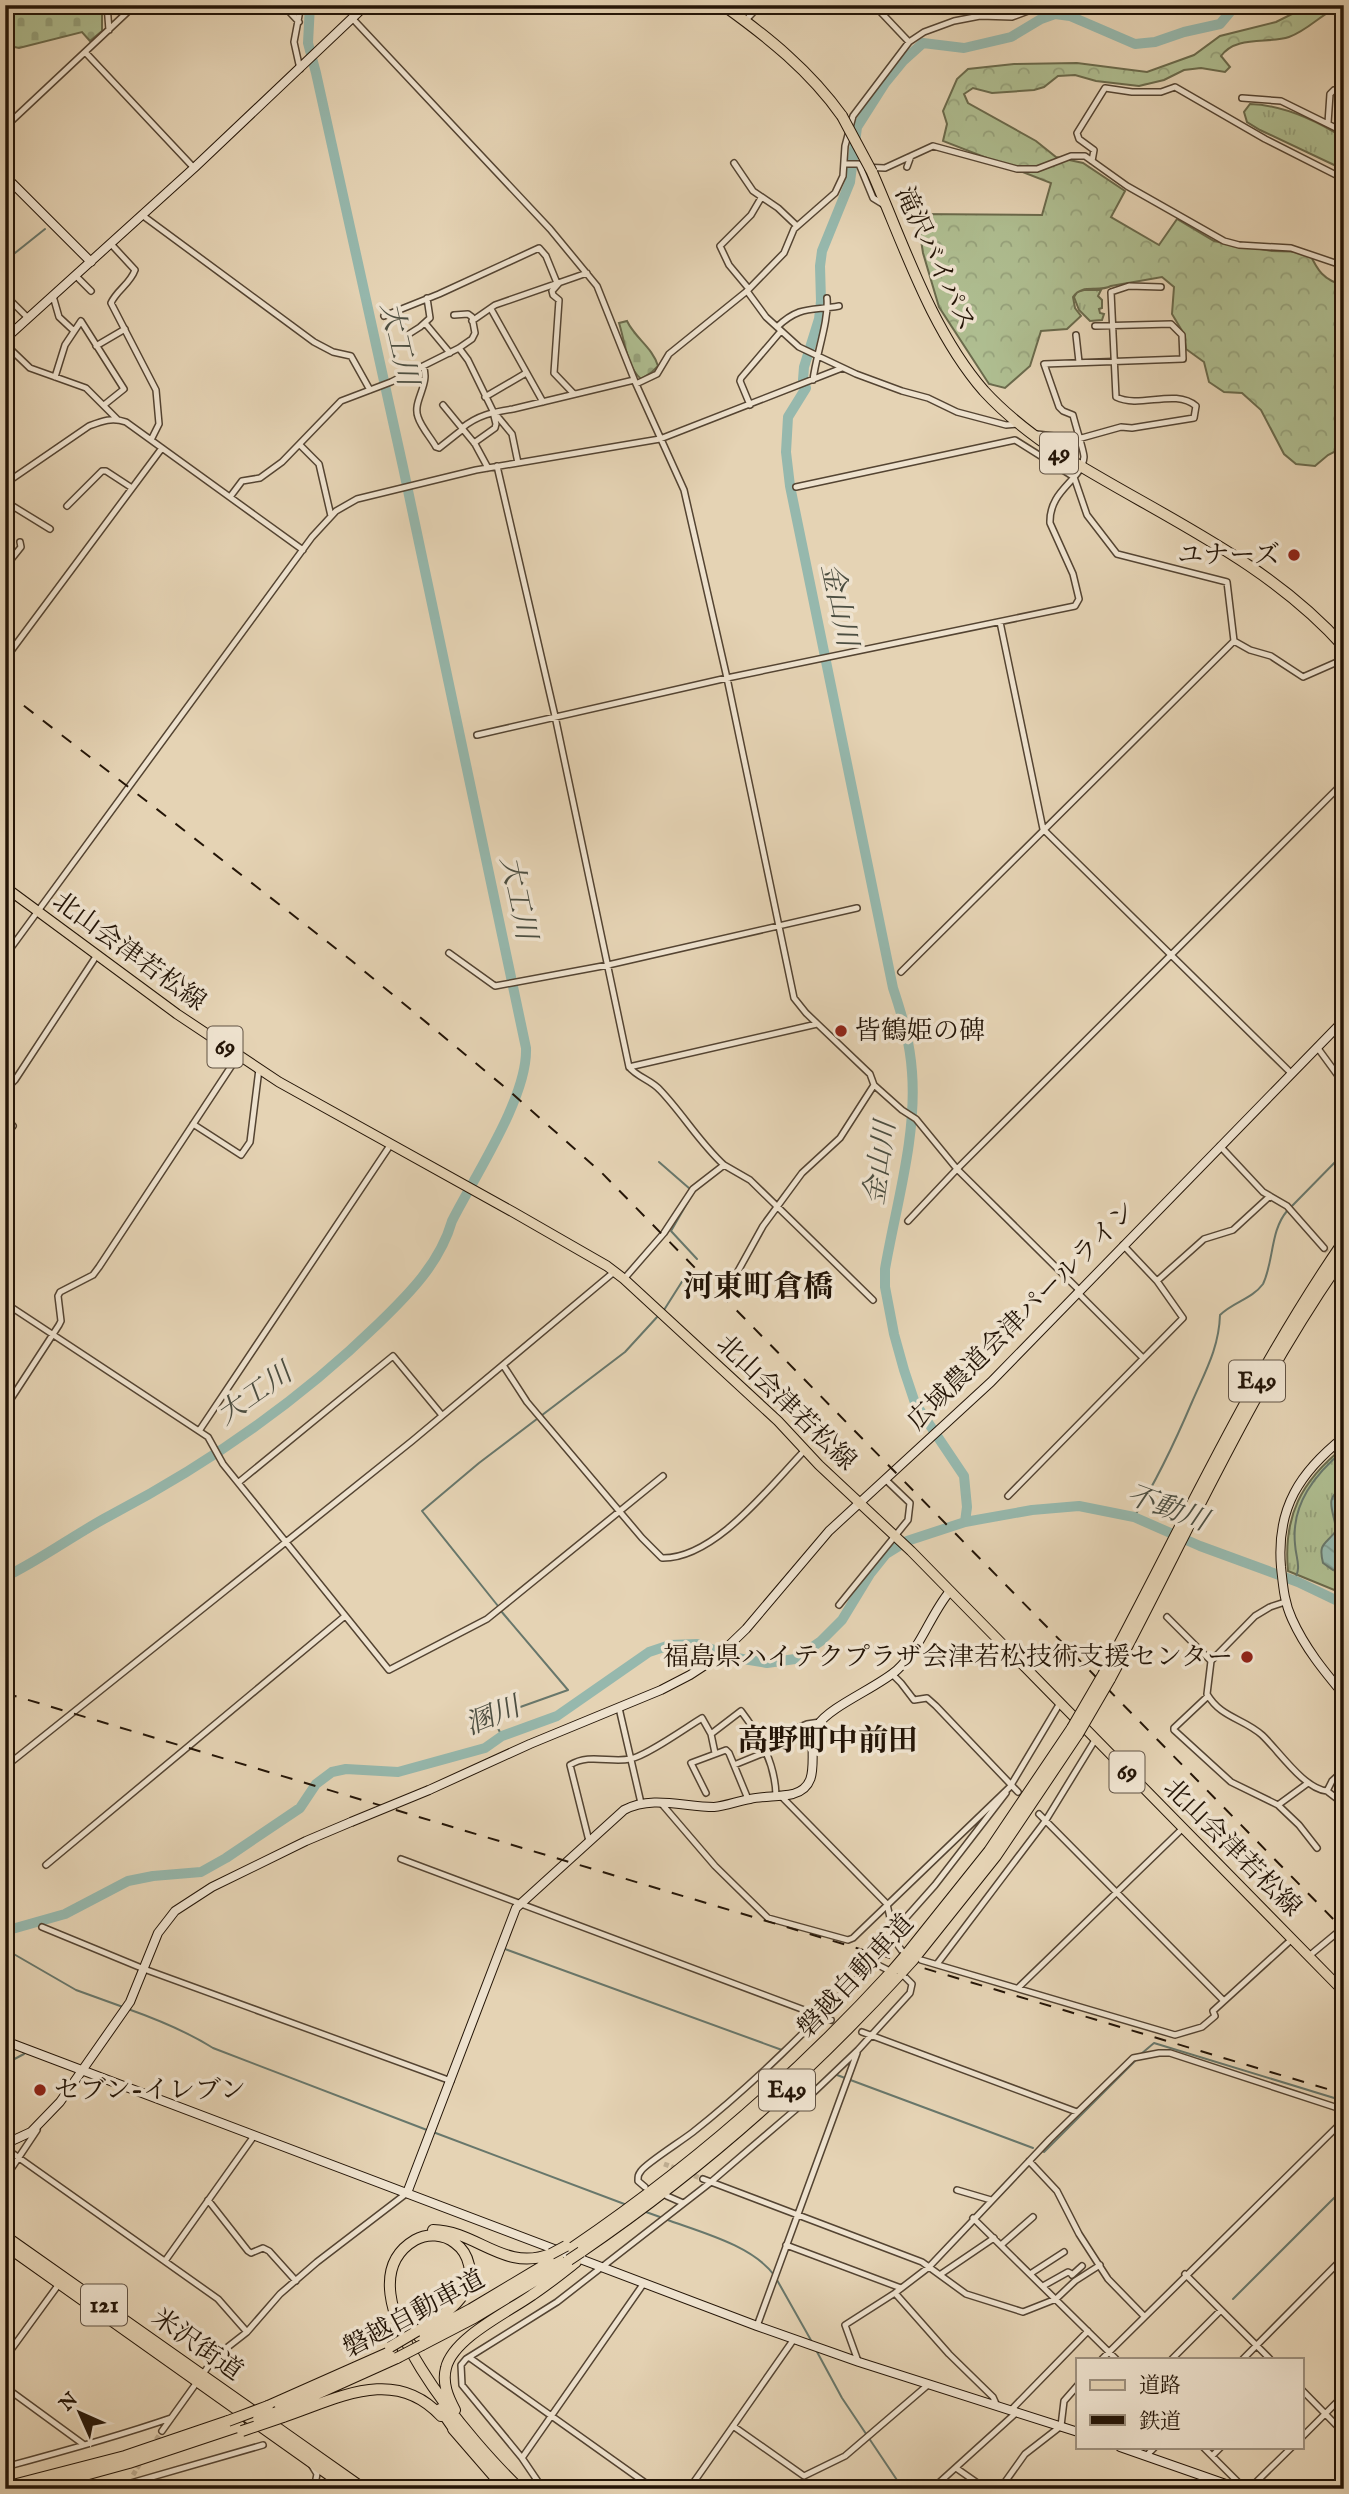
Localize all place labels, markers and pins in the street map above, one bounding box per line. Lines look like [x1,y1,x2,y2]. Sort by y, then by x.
place label: ユナーズ [1177,539,1280,572]
marker: ユナーズ [1286,547,1302,563]
place label: 皆鶴姫の碑 [855,1015,985,1048]
marker: 皆鶴姫の碑 [833,1023,849,1039]
place label: 福島県ハイテクプラザ会津若松技術支援センター [663,1641,1233,1674]
marker: 福島県ハイテクプラザ会津若松技術支援センター [1239,1649,1255,1665]
place label: セブン-イレブン [54,2074,246,2107]
marker: セブン-イレブン [32,2082,48,2098]

